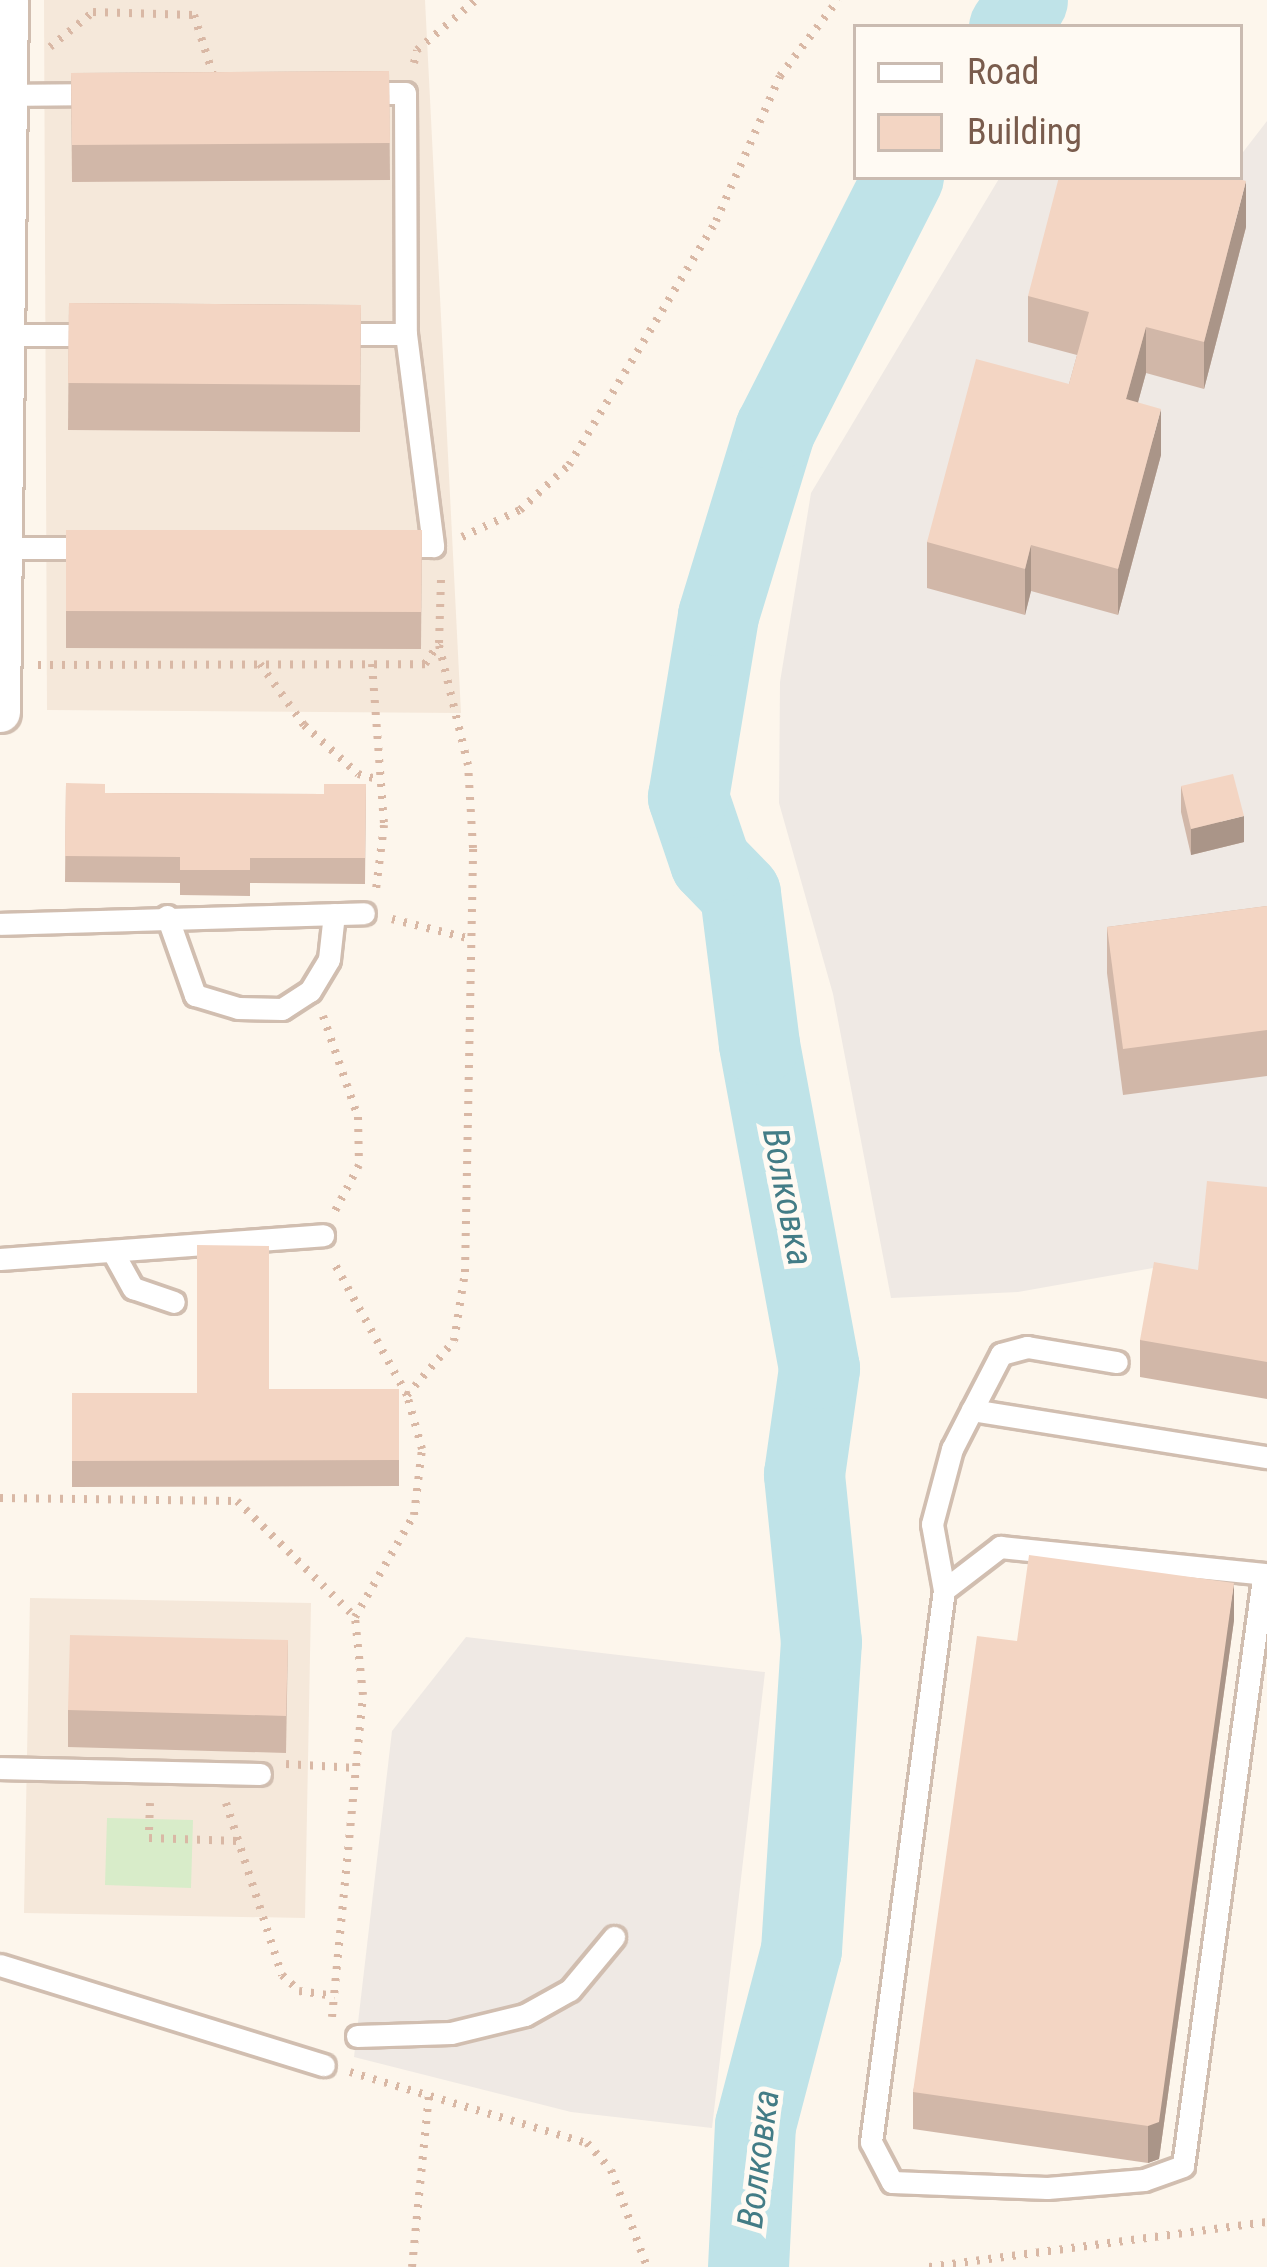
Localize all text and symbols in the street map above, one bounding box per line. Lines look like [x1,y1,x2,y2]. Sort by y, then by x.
legend [853,24,1243,180]
text: Road [967,51,1039,93]
text: Building [967,111,1082,153]
water label: Волковка [753,1125,821,1269]
water label: Волковка [729,2087,789,2231]

